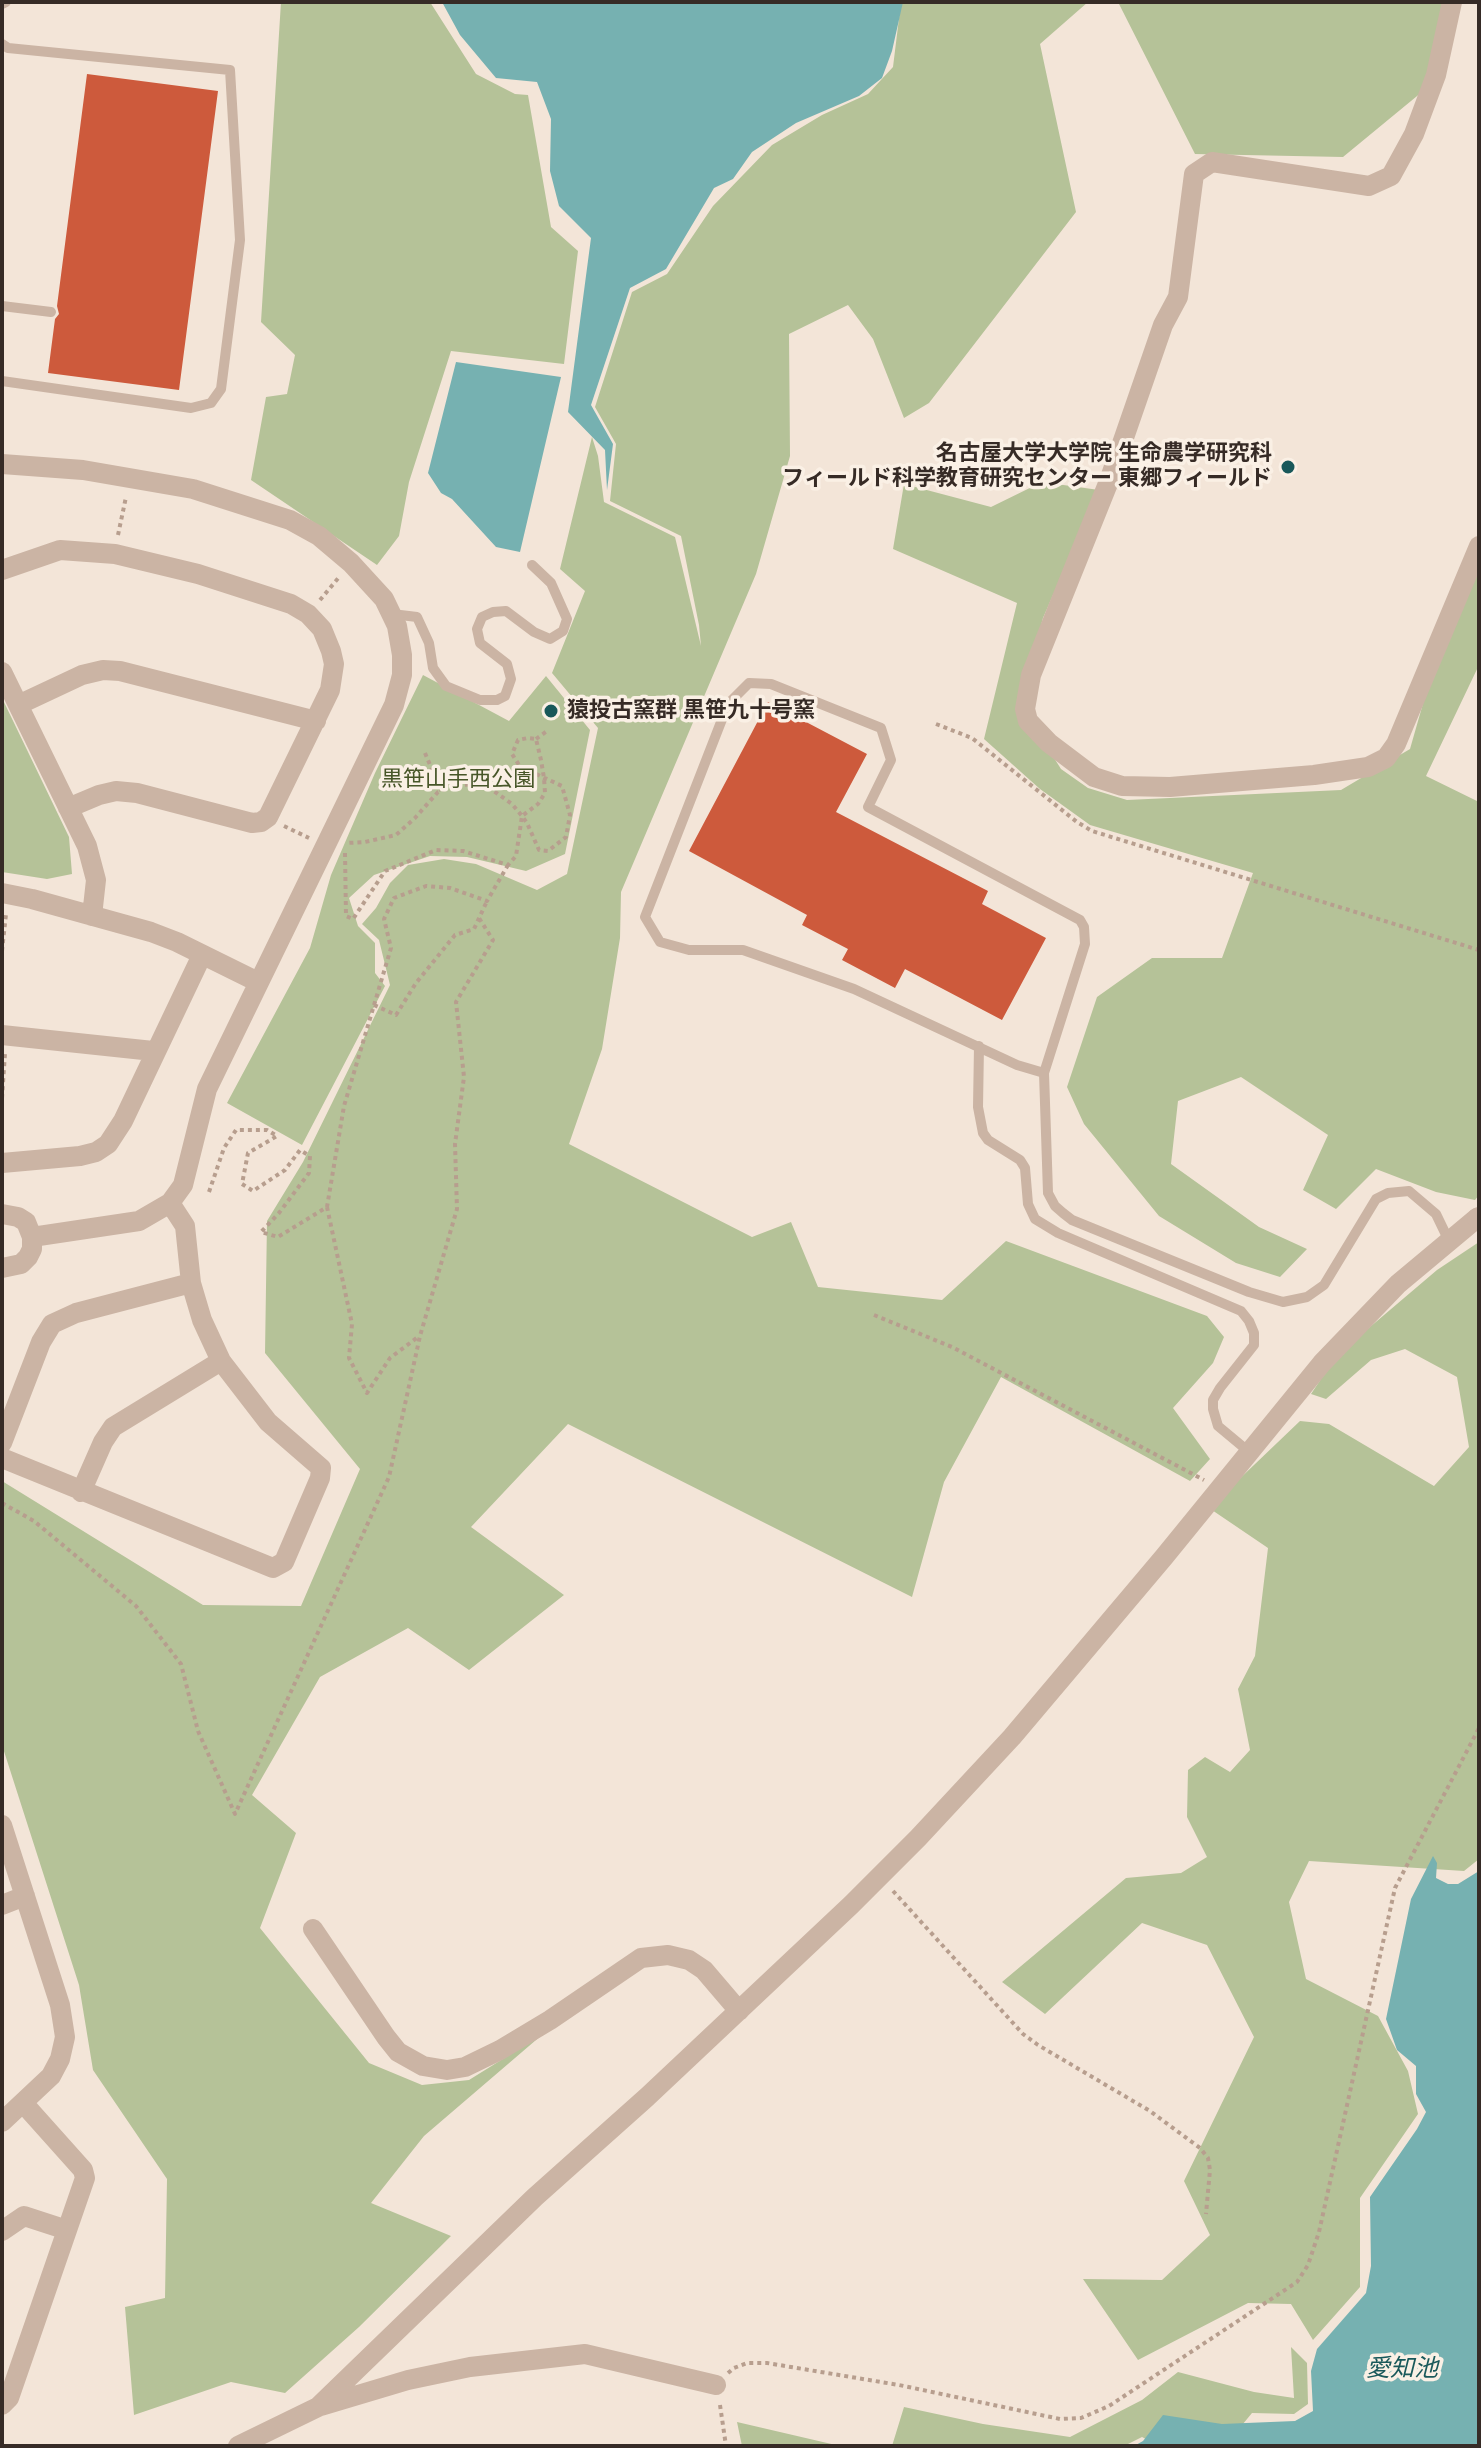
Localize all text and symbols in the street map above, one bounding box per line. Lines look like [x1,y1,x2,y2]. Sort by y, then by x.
place label: 名古屋大学大学院 生命農学研究科 フィールド科学教育研究センター 東郷フィールド [782,441,1272,492]
marker: 名古屋大学大学院 生命農学研究科 フィールド科学教育研究センター 東郷フィールド [1279,458,1297,476]
place label: 猿投古窯群 黒笹九十号窯 [567,698,815,724]
marker: 猿投古窯群 黒笹九十号窯 [542,702,560,720]
park label: 黒笹山手西公園 [381,767,535,793]
water label: 愛知池 [1366,2355,1438,2383]

